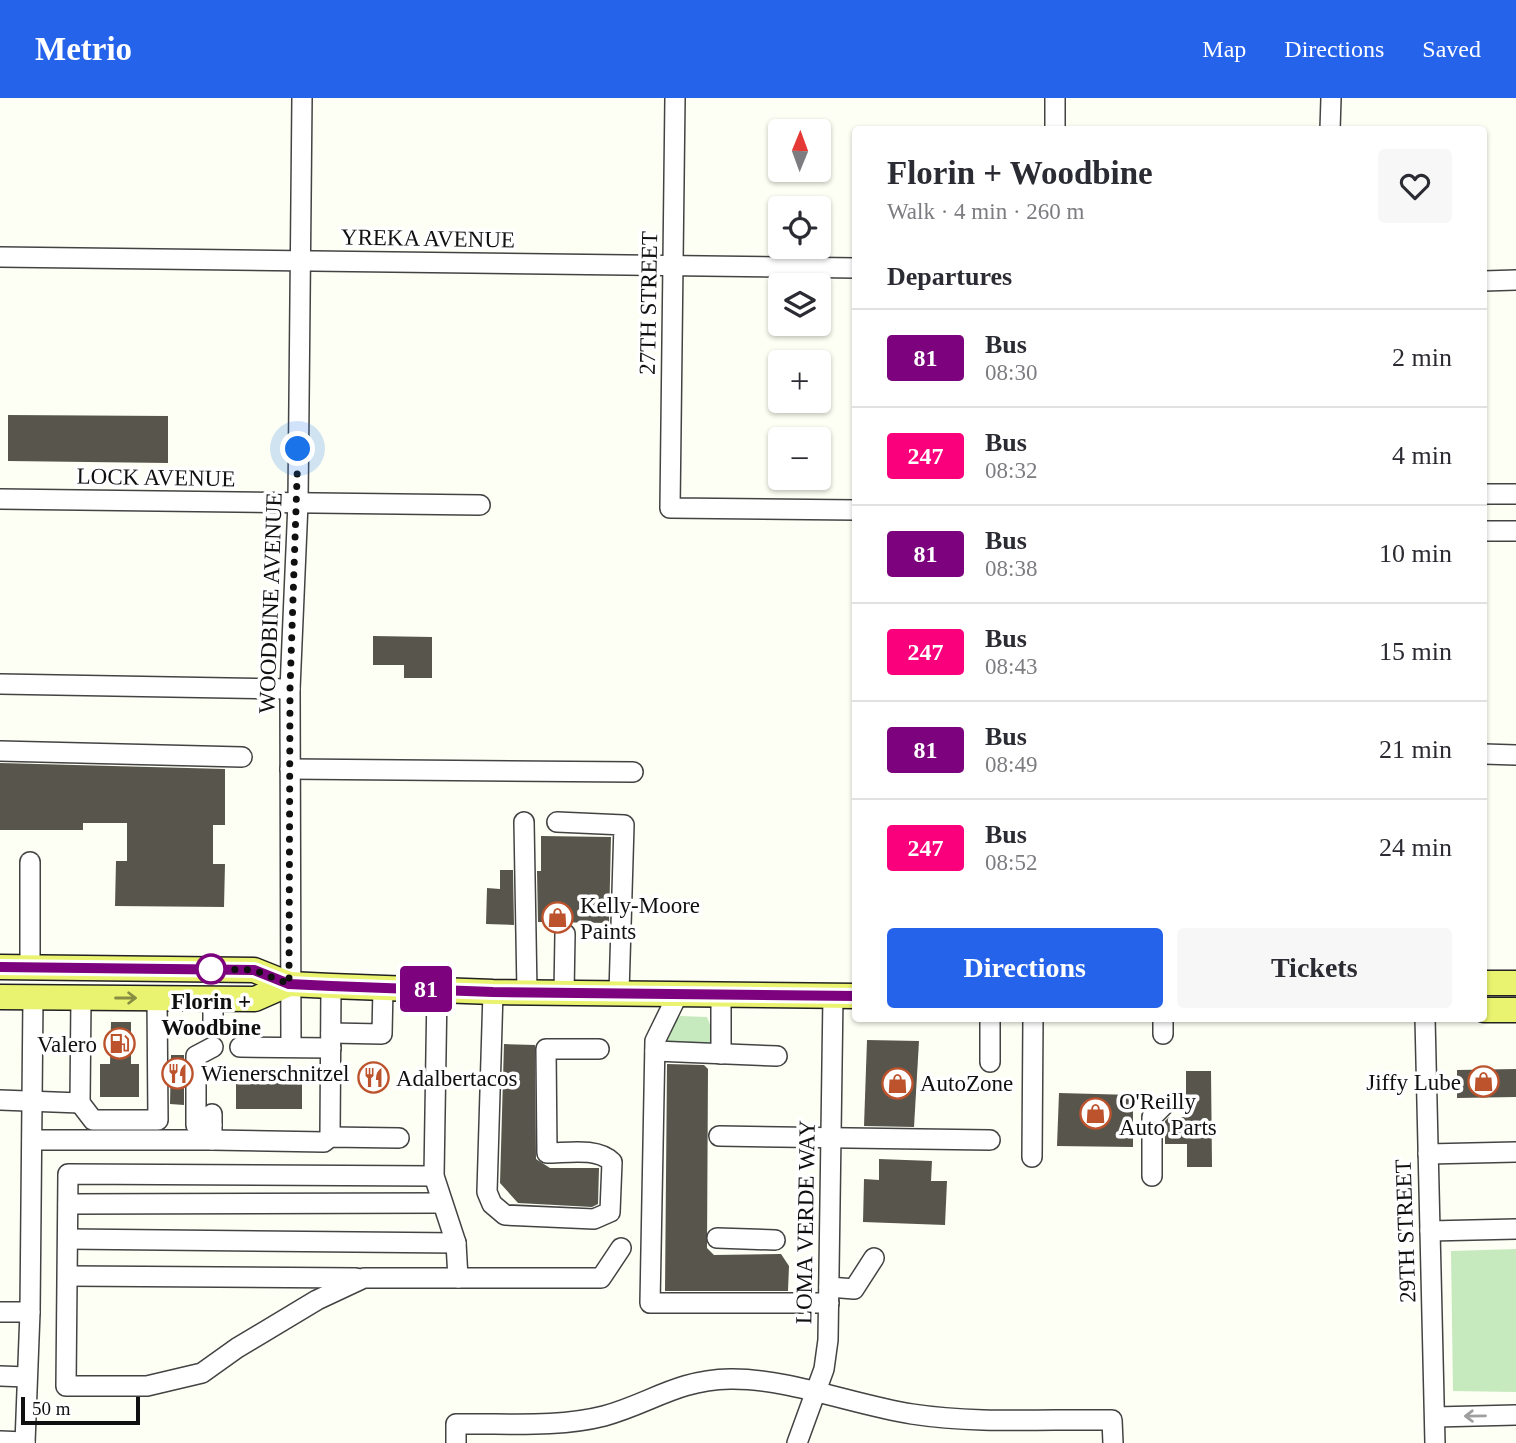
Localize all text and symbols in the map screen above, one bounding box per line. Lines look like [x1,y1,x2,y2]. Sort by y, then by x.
text: Metrio [35,31,132,67]
text: Map [1202,36,1246,62]
text: Directions [1284,36,1384,62]
text: Saved [1422,36,1481,62]
north arrow [768,119,831,182]
map controls [768,119,831,490]
button: heart [1378,149,1452,223]
text: Florin + Woodbine [887,155,1153,191]
button: locate [768,196,831,259]
text: Walk · 4 min · 260 m [887,199,1084,224]
street label: YREKA AVENUE [341,224,515,253]
street label: 27TH STREET [635,231,662,375]
text: Departures [887,262,1012,291]
button: layers [768,273,831,336]
text: Bus [985,330,1027,359]
text: 2 min [1392,343,1452,372]
text: 81 [914,345,938,371]
button: + [768,350,831,413]
text: 08:30 [985,360,1037,385]
button: − [768,427,831,490]
text: Bus [985,428,1027,457]
your location [280,431,315,466]
text: 4 min [1392,441,1452,470]
text: 247 [908,443,944,469]
text: 08:32 [985,458,1037,483]
street label: LOCK AVENUE [76,464,236,491]
street label: WOODBINE AVENUE [254,492,287,714]
text: Bus [985,526,1027,555]
text: 10 min [1379,539,1452,568]
text: 81 [914,541,938,567]
text: 08:38 [985,556,1037,581]
text: Bus [985,624,1027,653]
text: 15 min [1379,637,1452,666]
text: 247 [908,639,944,665]
text: 08:43 [985,654,1037,679]
text: Bus [985,722,1027,751]
text: 21 min [1379,735,1452,764]
text: 81 [914,737,938,763]
text: 08:49 [985,752,1037,777]
text: Bus [985,820,1027,849]
text: 24 min [1379,833,1452,862]
text: 247 [908,835,944,861]
text: 08:52 [985,850,1037,875]
place label: Kelly-Moore Paints [580,893,700,944]
shop icon: Kelly-Moore Paints [540,901,574,935]
button: Directions [887,928,1163,1008]
button: Tickets [1177,928,1452,1008]
marker: Florin + Woodbine [196,954,226,984]
line badge: 81 [394,966,458,1012]
text: 81 [414,976,438,1002]
place label: Florin + Woodbine [161,989,261,1040]
one-way arrow [114,991,137,1005]
fuel station icon: Valero [103,1027,137,1061]
place label: Valero [37,1032,97,1057]
restaurant icon: Wienerschnitzel [161,1056,195,1090]
place label: Wienerschnitzel [201,1061,350,1086]
restaurant icon: Adalbertacos [356,1061,390,1095]
shop icon: Jiffy Lube [1467,1065,1501,1099]
place label: Adalbertacos [396,1066,517,1091]
shop icon: AutoZone [880,1066,914,1100]
place label: Jiffy Lube [1366,1070,1461,1095]
place label: AutoZone [920,1071,1013,1096]
place label: O'Reilly Auto Parts [1119,1089,1217,1140]
shop icon: O'Reilly Auto Parts [1079,1097,1113,1131]
street label: LOMA VERDE WAY [791,1119,820,1324]
street label: 29TH STREET [1390,1159,1421,1303]
scale bar [21,1394,140,1426]
text: 50 m [32,1398,71,1419]
one-way arrow [1464,1409,1487,1423]

